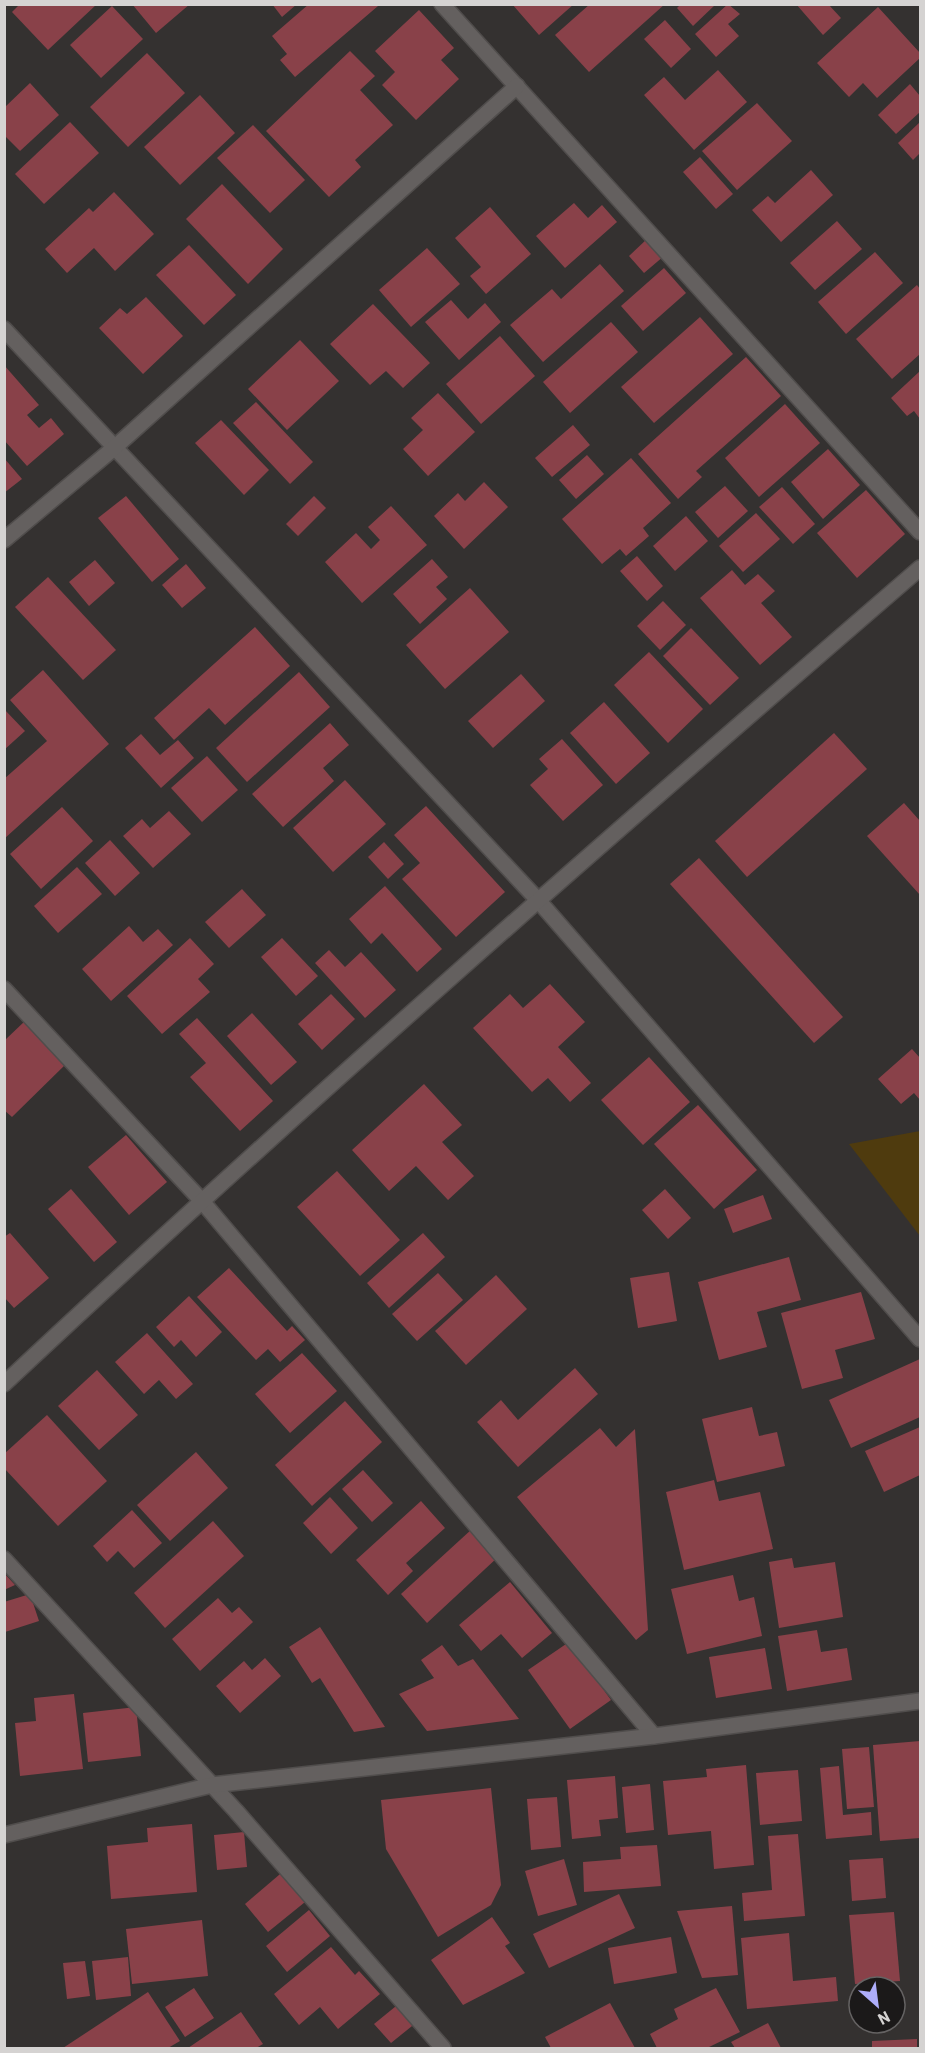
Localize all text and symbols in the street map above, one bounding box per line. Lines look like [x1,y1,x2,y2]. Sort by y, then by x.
north arrow [847,1975,907,2035]
text: N [875,2008,893,2030]

